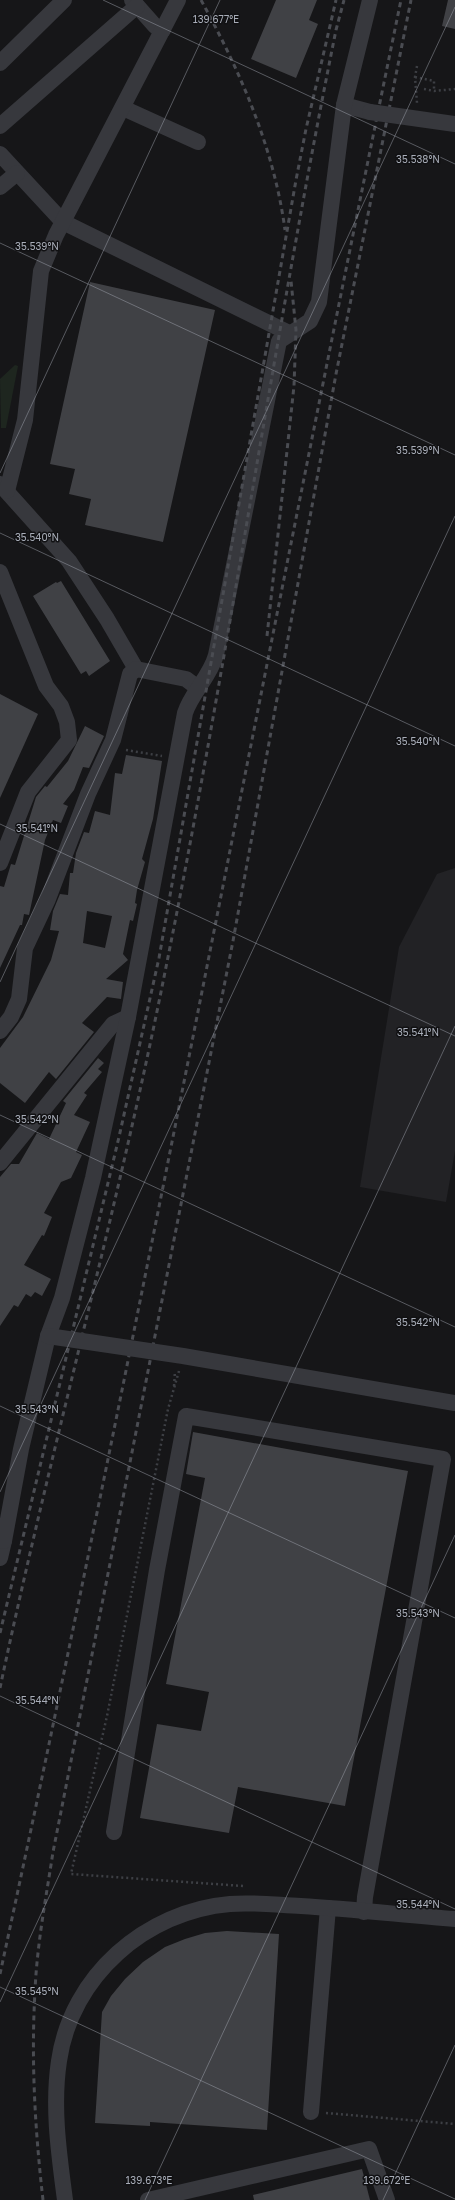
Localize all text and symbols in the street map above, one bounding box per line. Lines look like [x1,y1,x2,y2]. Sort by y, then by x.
text: 139.677°E [193,13,239,25]
text: 35.538°N [396,153,440,165]
text: 35.539°N [15,240,59,252]
text: 35.539°N [396,444,440,456]
text: 35.540°N [15,531,59,543]
text: 35.540°N [396,735,440,747]
text: 35.541°N [16,822,58,834]
text: 35.541°N [397,1026,439,1038]
text: 35.542°N [15,1113,59,1125]
text: 35.542°N [396,1316,440,1328]
text: 35.543°N [15,1403,59,1415]
text: 35.543°N [396,1607,440,1619]
text: 35.544°N [15,1694,59,1706]
text: 35.544°N [396,1898,440,1910]
text: 35.545°N [15,1985,59,1997]
text: 139.673°E [126,2174,172,2186]
text: 139.672°E [364,2174,410,2186]

